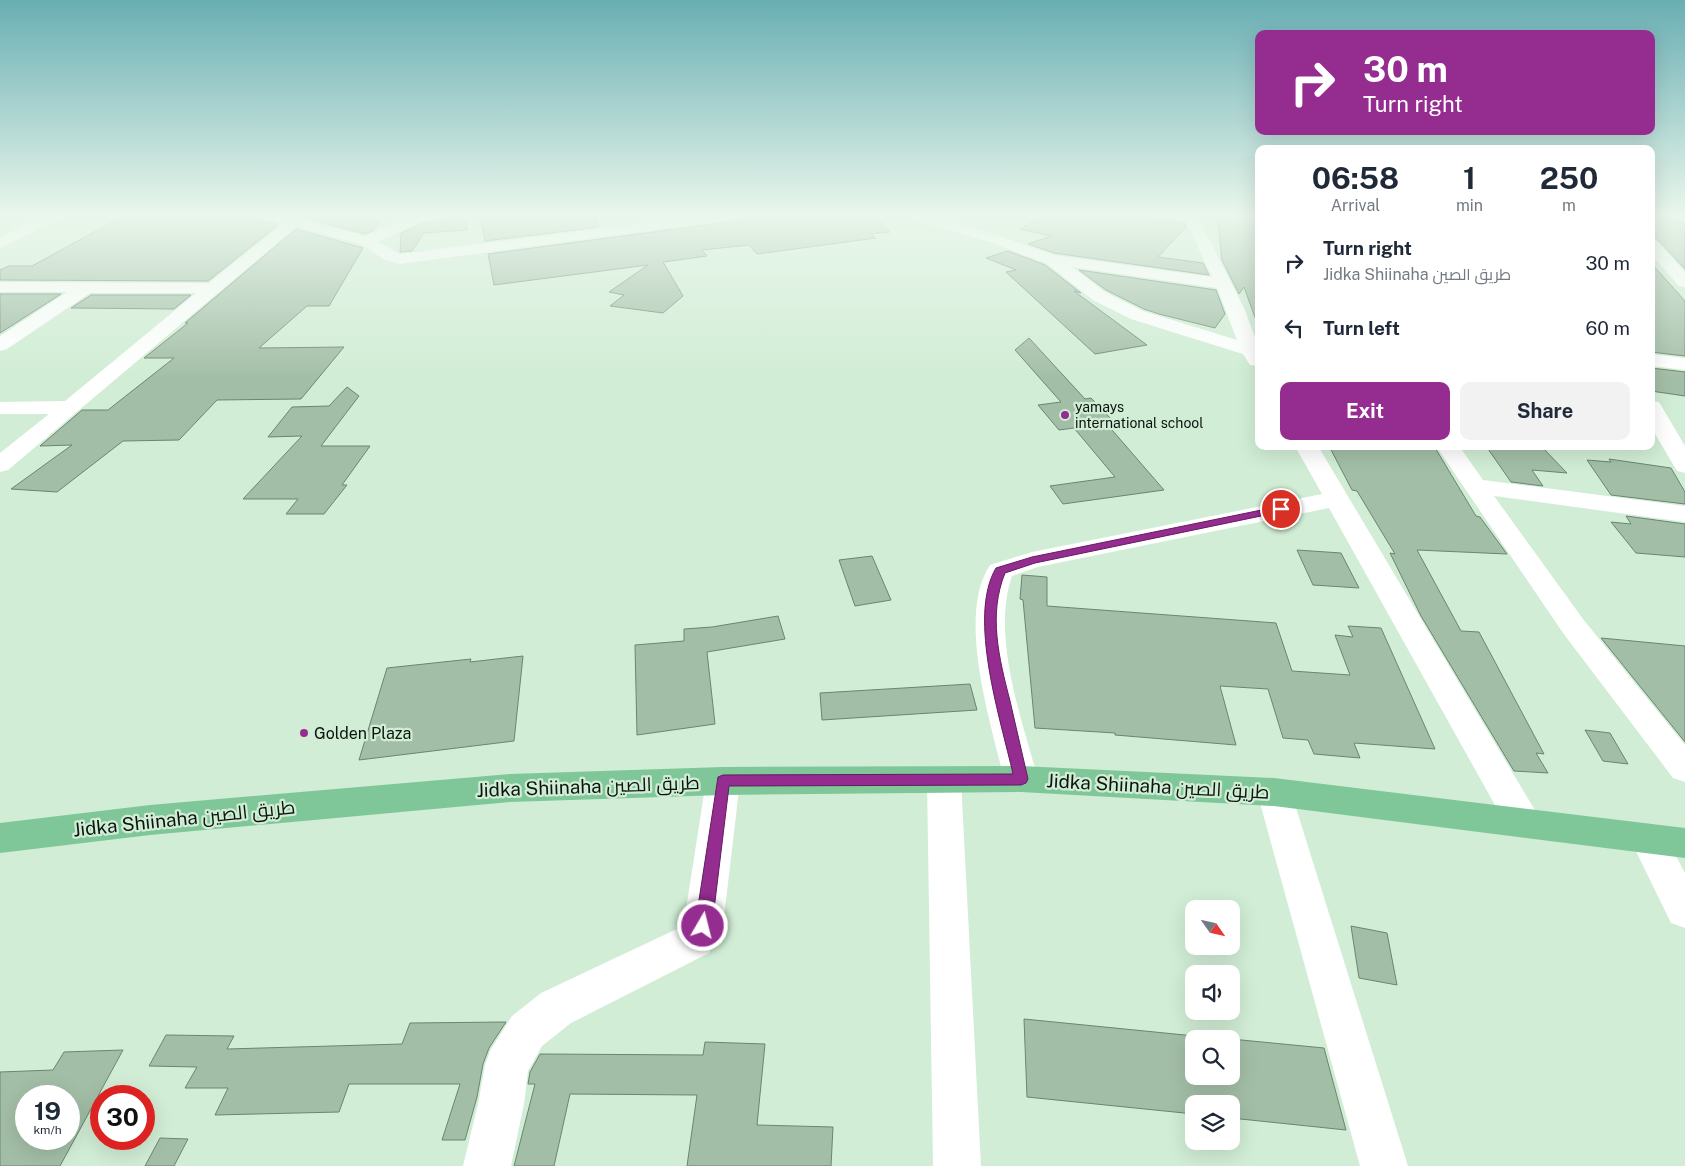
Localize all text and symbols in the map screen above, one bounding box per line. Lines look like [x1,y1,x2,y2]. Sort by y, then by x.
text: 30 m [1363,49,1448,90]
icon: right [1280,50,1345,115]
text: Turn right [1363,91,1463,117]
text: 06:58 [1312,160,1399,196]
text: 1 [1463,160,1476,196]
text: 250 [1540,160,1598,196]
text: Arrival [1331,196,1380,215]
text: min [1456,196,1483,215]
text: m [1562,196,1576,215]
text: Turn right [1323,237,1412,259]
icon: right [1280,249,1308,277]
text: 30 m [1585,252,1630,274]
text: Jidka Shiinaha طريق الصين [1323,265,1511,284]
icon: left [1280,314,1308,342]
text: Turn left [1323,317,1400,339]
text: 60 m [1586,317,1630,339]
button: Exit [1280,382,1450,440]
button: Share [1460,382,1630,440]
place label: yamays international school [1075,399,1204,431]
marker: yamays international school [1059,409,1071,421]
pin [1260,488,1302,530]
icon: arrive [1267,495,1295,523]
place label: Golden Plaza [314,724,411,743]
marker: Golden Plaza [298,727,310,739]
street label: Jidka Shiinaha طريق الصين [1046,769,1270,805]
street label: Jidka Shiinaha طريق الصين [476,771,700,803]
street label: Jidka Shiinaha طريق الصين [72,795,296,843]
position arrow [676,899,728,951]
north arrow [1185,900,1240,955]
map controls [1185,900,1240,1150]
button: sound [1185,965,1240,1020]
button: search [1185,1030,1240,1085]
speed limit sign: 30 [90,1085,155,1150]
button: layers [1185,1095,1240,1150]
text: 19 [34,1096,61,1126]
text: km/h [33,1123,62,1137]

